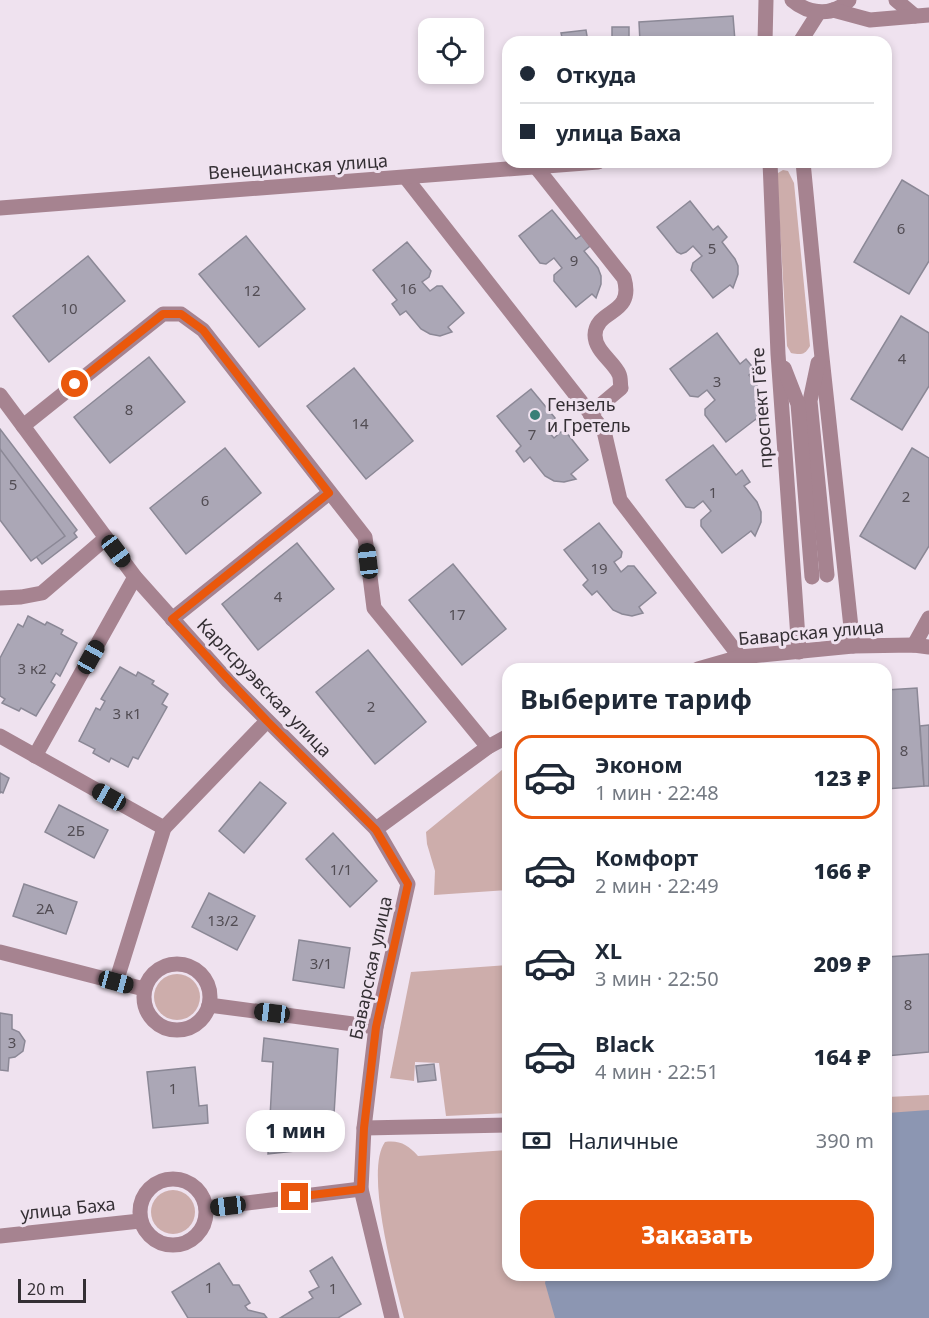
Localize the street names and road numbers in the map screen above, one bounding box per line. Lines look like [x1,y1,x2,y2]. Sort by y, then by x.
street label: Венецианская улица [207,148,389,184]
street label: проспект Гёте [745,347,777,469]
street label: Карлсруэвская улица [192,613,337,762]
street label: Баварская улица [737,614,885,650]
street label: Баварская улица [343,894,397,1042]
street label: улица Баха [19,1191,117,1225]

